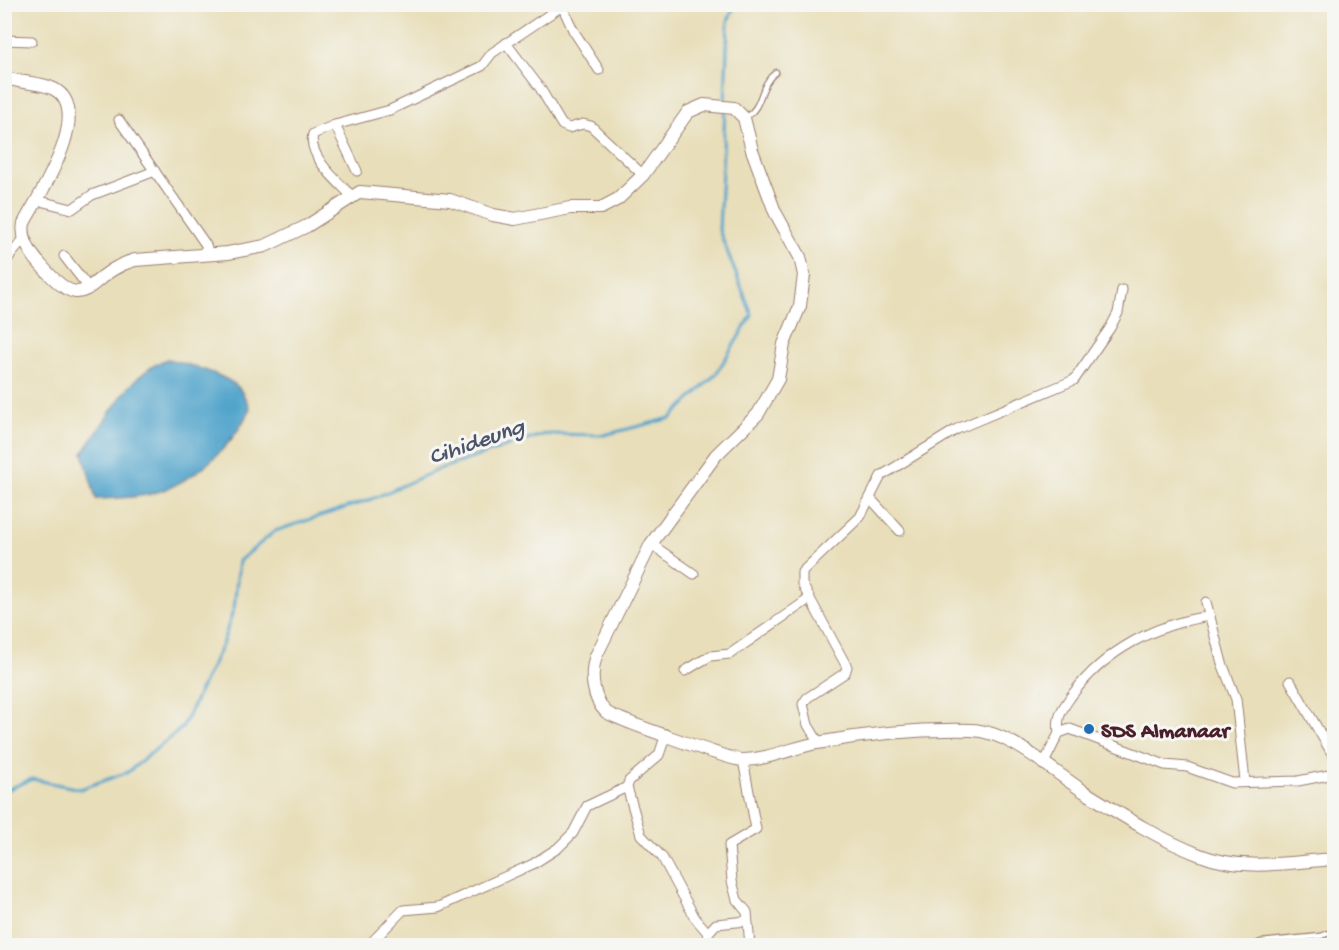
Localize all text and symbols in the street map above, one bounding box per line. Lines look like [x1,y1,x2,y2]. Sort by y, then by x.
water label: Cihideung [426,413,530,473]
place label: SDS Almanaar [1101,720,1231,746]
marker: SDS Almanaar [1082,722,1096,736]

